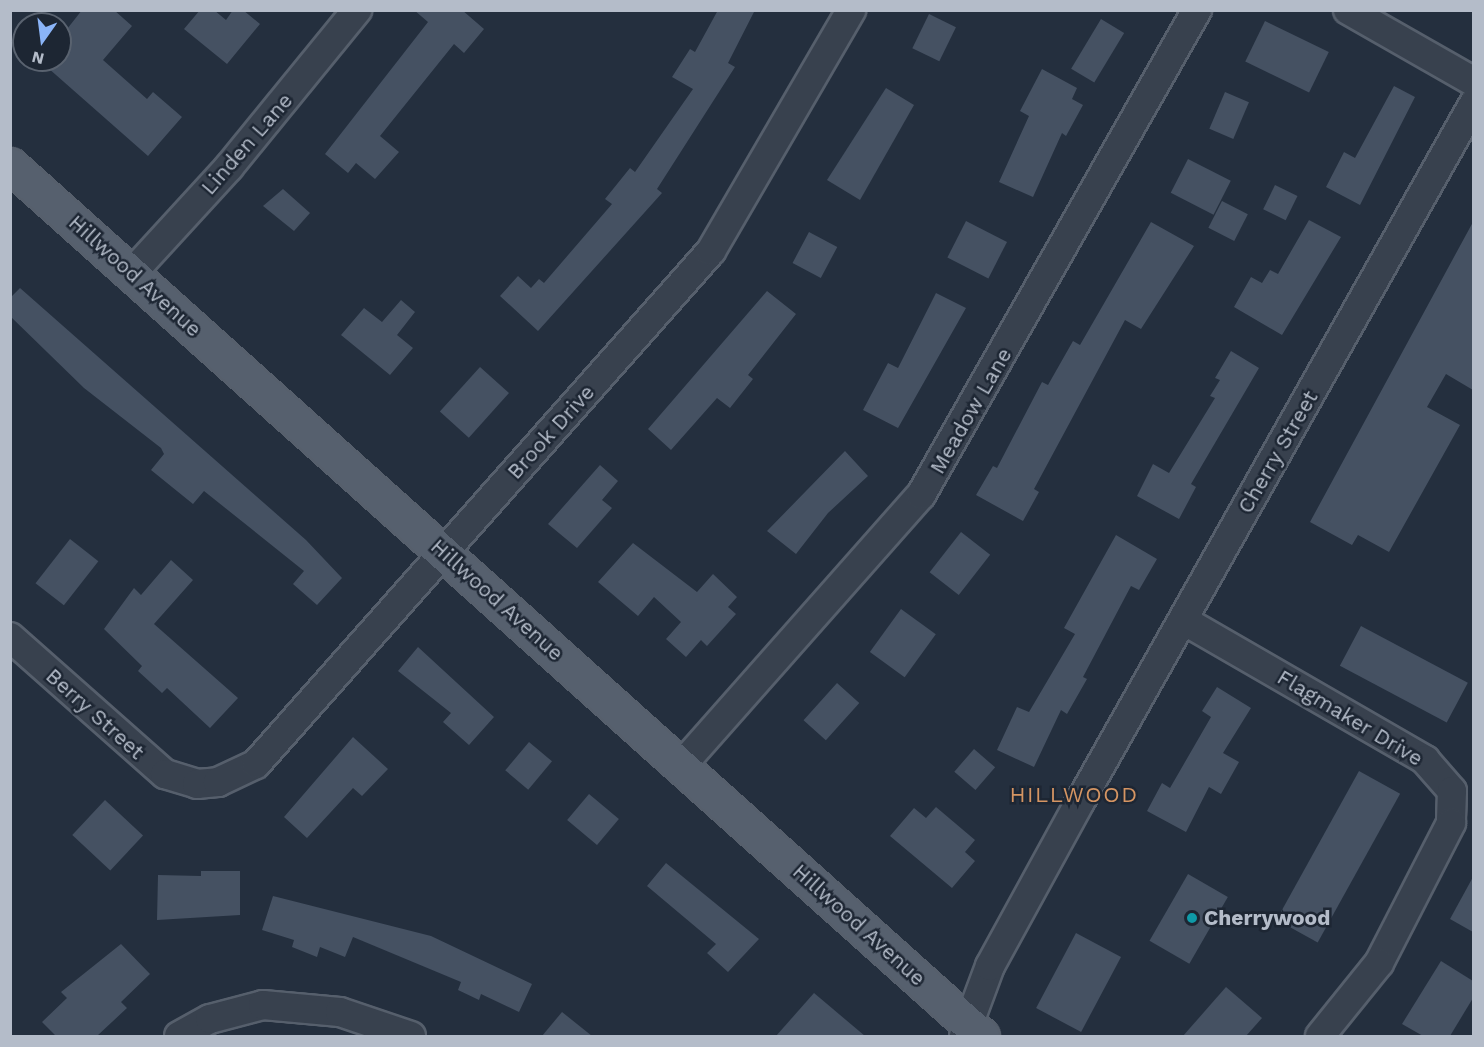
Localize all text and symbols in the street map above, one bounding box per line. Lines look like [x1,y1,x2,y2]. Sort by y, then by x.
north arrow [12,12,72,72]
text: N [30,47,46,69]
street label: Linden Lane [196,88,298,200]
street label: Hillwood Avenue [63,210,207,342]
street label: Meadow Lane [925,343,1017,479]
street label: Brook Drive [502,380,600,484]
street label: Cherry Street [1233,386,1323,518]
street label: Hillwood Avenue [425,534,569,666]
street label: Berry Street [40,663,150,765]
street label: Flagmaker Drive [1272,665,1428,771]
district label: HILLWOOD [1009,782,1139,808]
street label: Hillwood Avenue [787,859,931,991]
place label: Cherrywood [1204,905,1330,931]
marker: Cherrywood [1185,911,1199,925]

